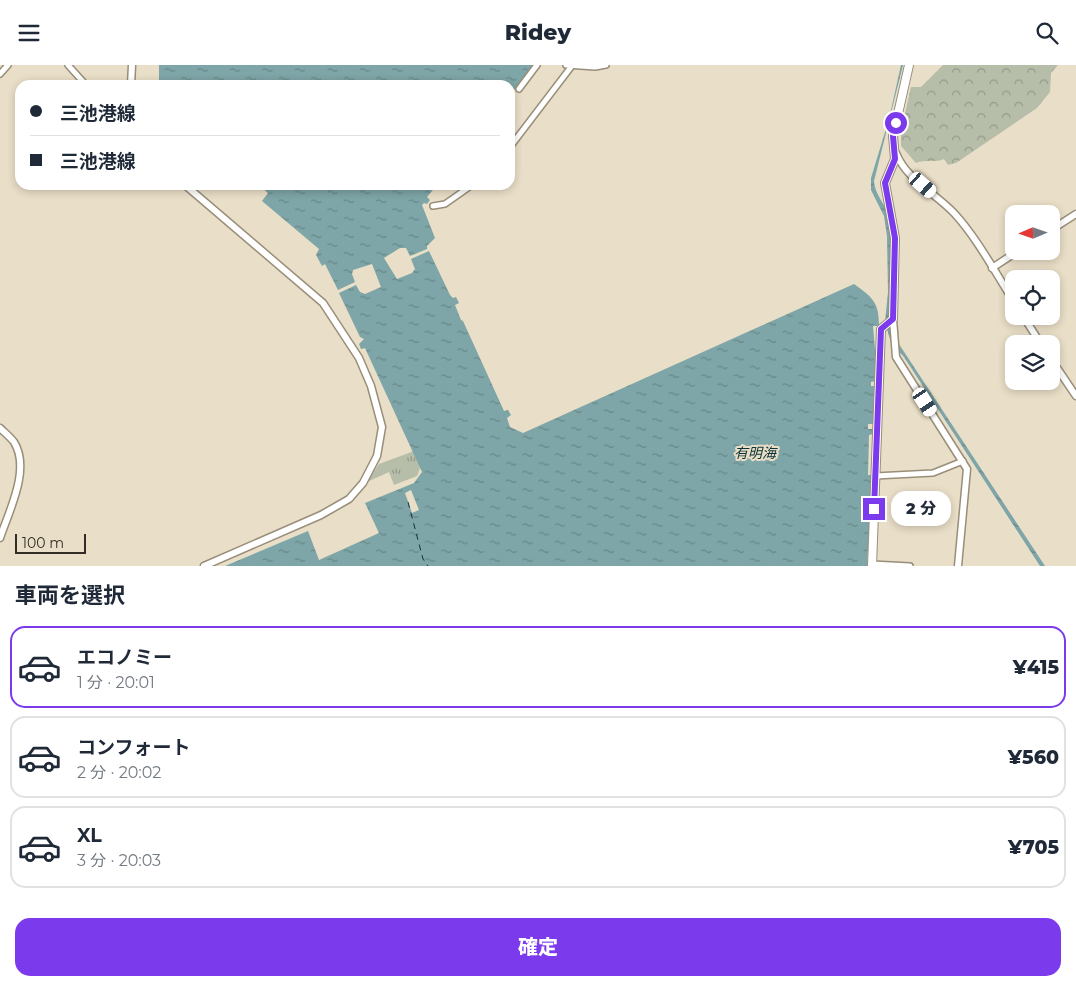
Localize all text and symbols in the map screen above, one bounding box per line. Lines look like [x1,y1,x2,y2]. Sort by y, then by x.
icon: menu [15,19,43,47]
text: Ridey [505,19,571,46]
icon: search [1033,19,1061,47]
text: 三池港線 [60,102,136,125]
route start [885,112,907,134]
text: 三池港線 [60,150,136,173]
car [906,169,939,201]
north arrow [1005,205,1060,260]
map controls [1005,205,1060,390]
button: locate [1005,270,1060,325]
button: layers [1005,335,1060,390]
car [910,385,939,419]
water label: 有明海 [734,444,778,462]
callout: 2 分 [892,491,952,527]
route end [863,498,885,520]
text: 2 分 [906,499,936,518]
scale bar [15,531,86,554]
text: 100 m [22,534,64,552]
text: 車両を選択 [15,582,125,609]
icon: car [17,645,62,690]
text: エコノミー [77,646,172,669]
text: ¥415 [1013,656,1059,679]
text: 1 分 · 20:01 [77,673,155,692]
icon: car [17,735,62,780]
text: コンフォート [77,736,190,759]
text: ¥560 [1008,746,1059,769]
text: 2 分 · 20:02 [77,763,161,782]
text: XL [77,824,102,847]
icon: car [17,825,62,870]
text: ¥705 [1008,836,1059,859]
text: 3 分 · 20:03 [77,851,161,870]
button: 確定 [15,918,1061,976]

